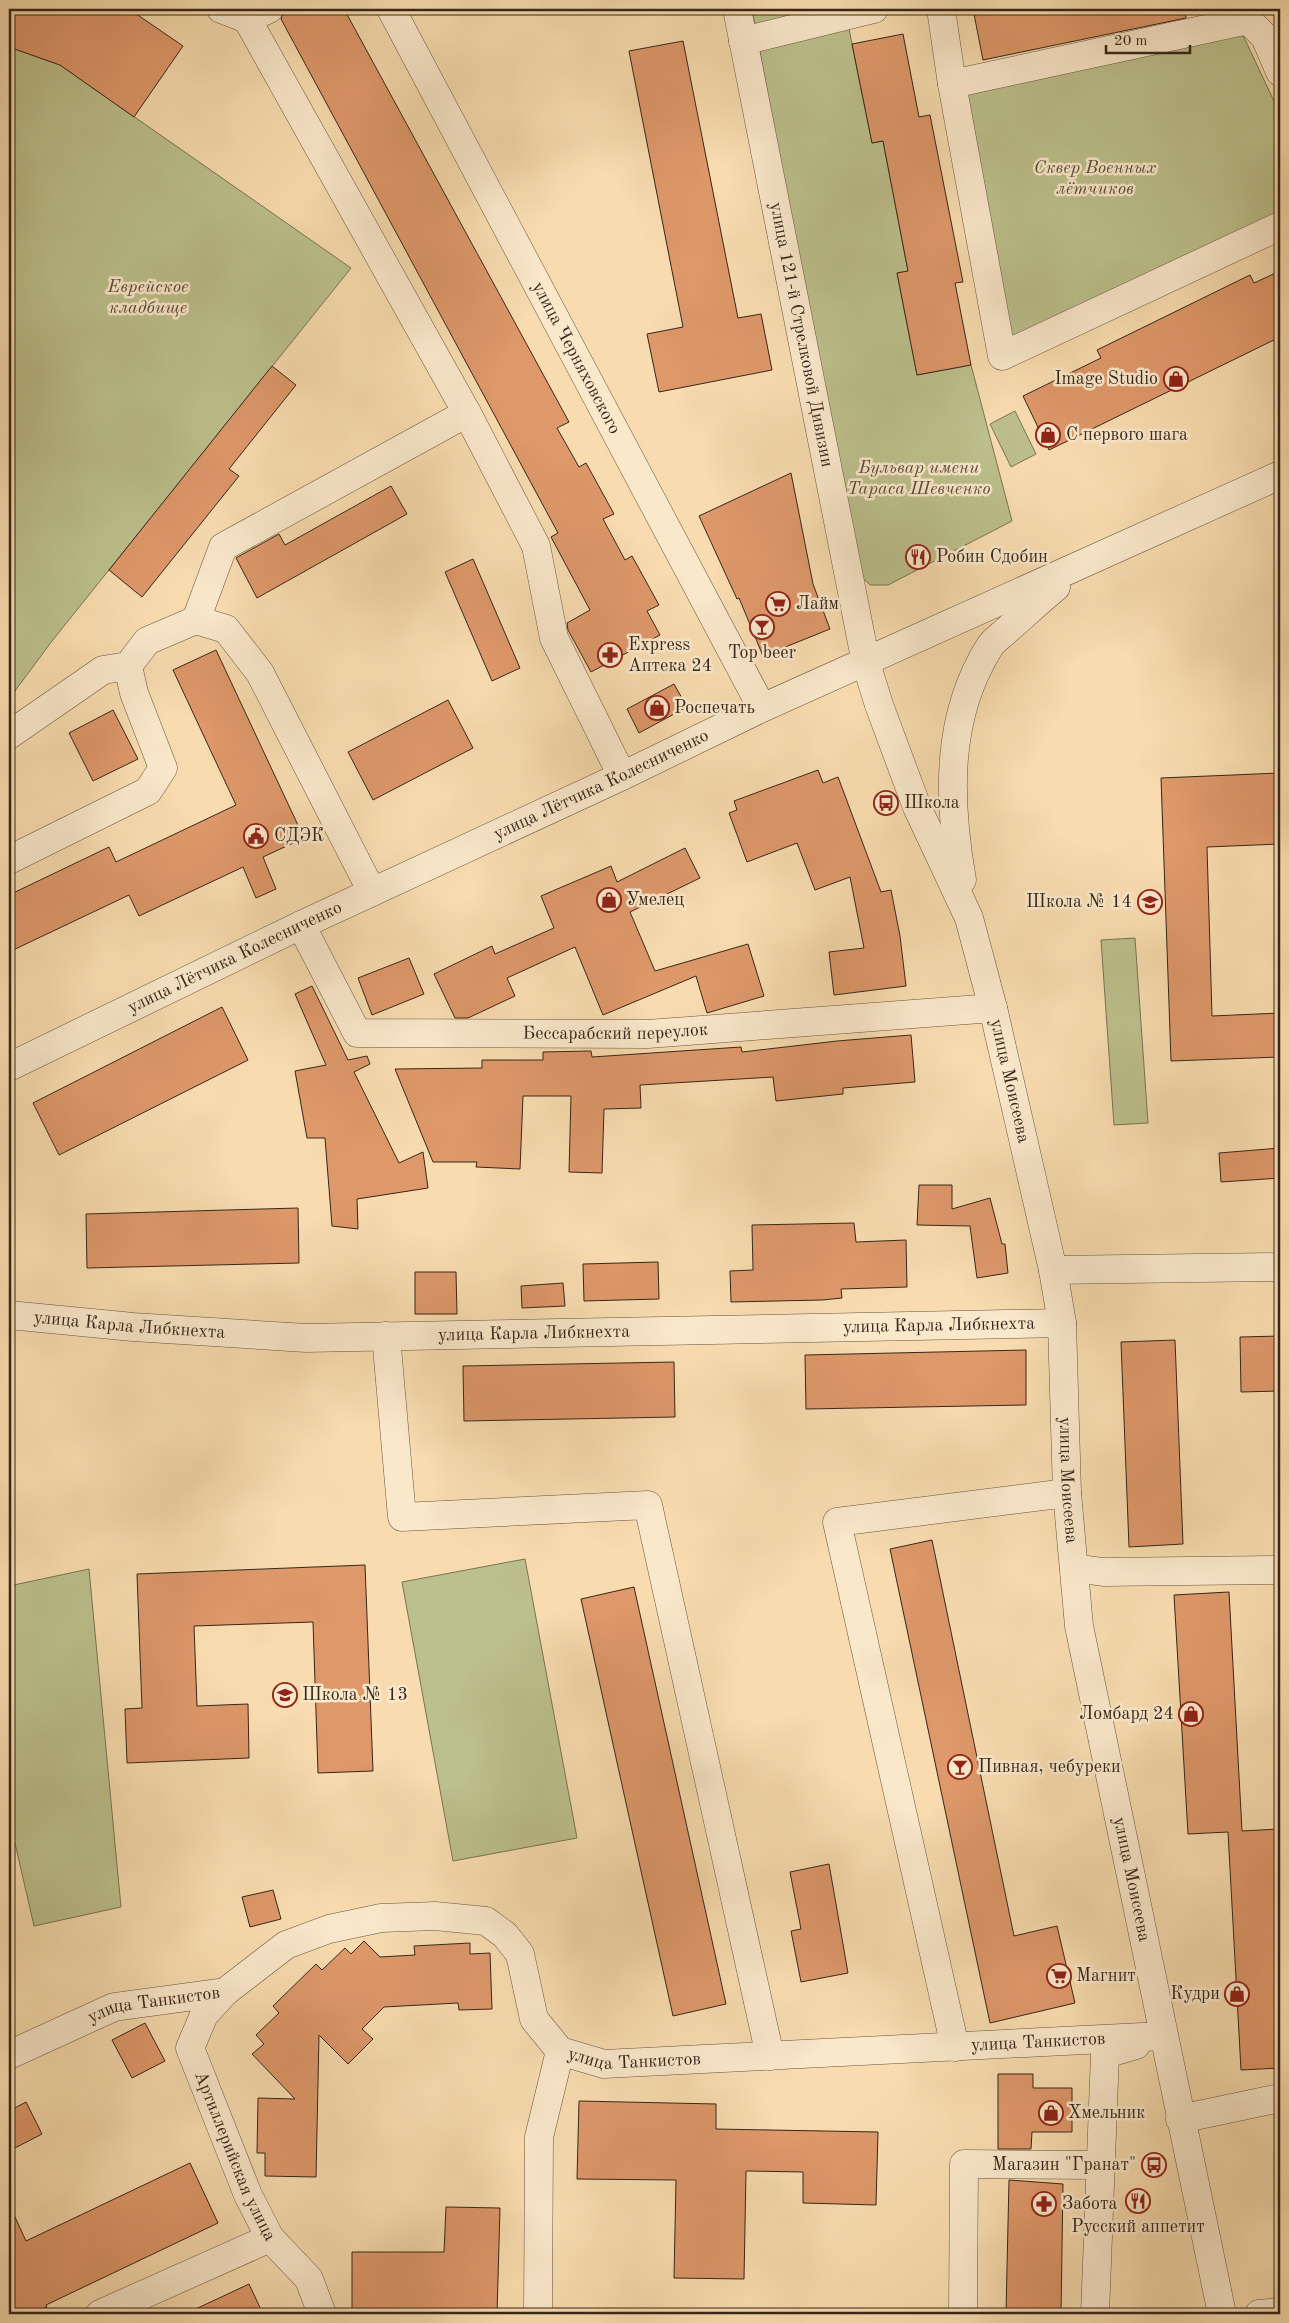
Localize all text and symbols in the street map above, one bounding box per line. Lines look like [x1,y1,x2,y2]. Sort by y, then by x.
scale bar [1106,22,1190,54]
text: 20 m [1114,34,1148,49]
park label: Сквер Военных лётчиков [1034,159,1156,198]
street label: улица 121-й Стрелковой Дивизии [766,201,836,469]
park label: Еврейское кладбище [107,278,188,317]
street label: улица Черняховского [529,279,624,437]
shop icon: Image Studio [1163,366,1189,392]
place label: Image Studio [1054,370,1158,388]
shop icon: С первого шага [1035,422,1061,448]
place label: С первого шага [1066,426,1188,444]
park label: Бульвар имени Тараса Шевченко [847,459,991,498]
restaurant icon: Робин Сдобин [905,544,931,570]
place label: Робин Сдобин [936,548,1048,566]
supermarket icon: Лайм [765,591,791,617]
place label: Лайм [796,595,839,613]
bar icon: Top beer [749,614,775,640]
place label: Express Аптека 24 [628,636,712,675]
pharmacy icon: Express Аптека 24 [597,642,623,668]
place label: Top beer [728,644,797,662]
shop icon: Роспечать [644,695,670,721]
place label: Роспечать [674,699,755,717]
street label: улица Лётчика Колесниченко [491,726,712,843]
bus stop icon: Школа [873,790,899,816]
place label: Школа [904,794,960,812]
public building icon: СДЭК [243,823,269,849]
place label: СДЭК [274,827,324,845]
shop icon: Умелец [596,887,622,913]
school or university icon: Школа № 14 [1137,889,1163,915]
place label: Умелец [626,891,684,909]
place label: Школа № 14 [1026,893,1132,911]
street label: улица Лётчика Колесниченко [125,898,345,1017]
street label: улица Моисеева [987,1017,1033,1145]
street label: Бессарабский переулок [523,1021,709,1043]
street label: улица Карла Либкнехта [33,1308,226,1342]
street label: улица Карла Либкнехта [843,1315,1035,1336]
street label: улица Карла Либкнехта [438,1323,630,1344]
street label: улица Моисеева [1056,1417,1081,1544]
school or university icon: Школа № 13 [272,1682,298,1708]
place label: Школа № 13 [302,1686,408,1704]
shop icon: Ломбард 24 [1178,1701,1204,1727]
place label: Ломбард 24 [1079,1705,1174,1723]
bar icon: Пивная, чебуреки [947,1754,973,1780]
place label: Пивная, чебуреки [978,1758,1121,1776]
street label: улица Моисеева [1110,1815,1153,1943]
supermarket icon: Магнит [1046,1963,1072,1989]
place label: Магнит [1076,1967,1136,1985]
shop icon: Кудри [1224,1981,1250,2007]
street label: улица Танкистов [85,1984,221,2027]
place label: Кудри [1170,1985,1220,2003]
street label: улица Танкистов [971,2030,1106,2055]
street label: улица Танкистов [566,2045,701,2073]
street label: Артиллерийская улица [191,2069,279,2244]
shop icon: Хмельник [1038,2100,1064,2126]
place label: Хмельник [1068,2104,1145,2122]
bus stop icon: Магазин "Гранат" [1141,2152,1167,2178]
place label: Магазин "Гранат" [992,2156,1136,2174]
restaurant icon: Русский аппетит [1125,2188,1151,2214]
pharmacy icon: Забота [1031,2191,1057,2217]
place label: Забота [1062,2195,1117,2213]
place label: Русский аппетит [1071,2218,1205,2236]

